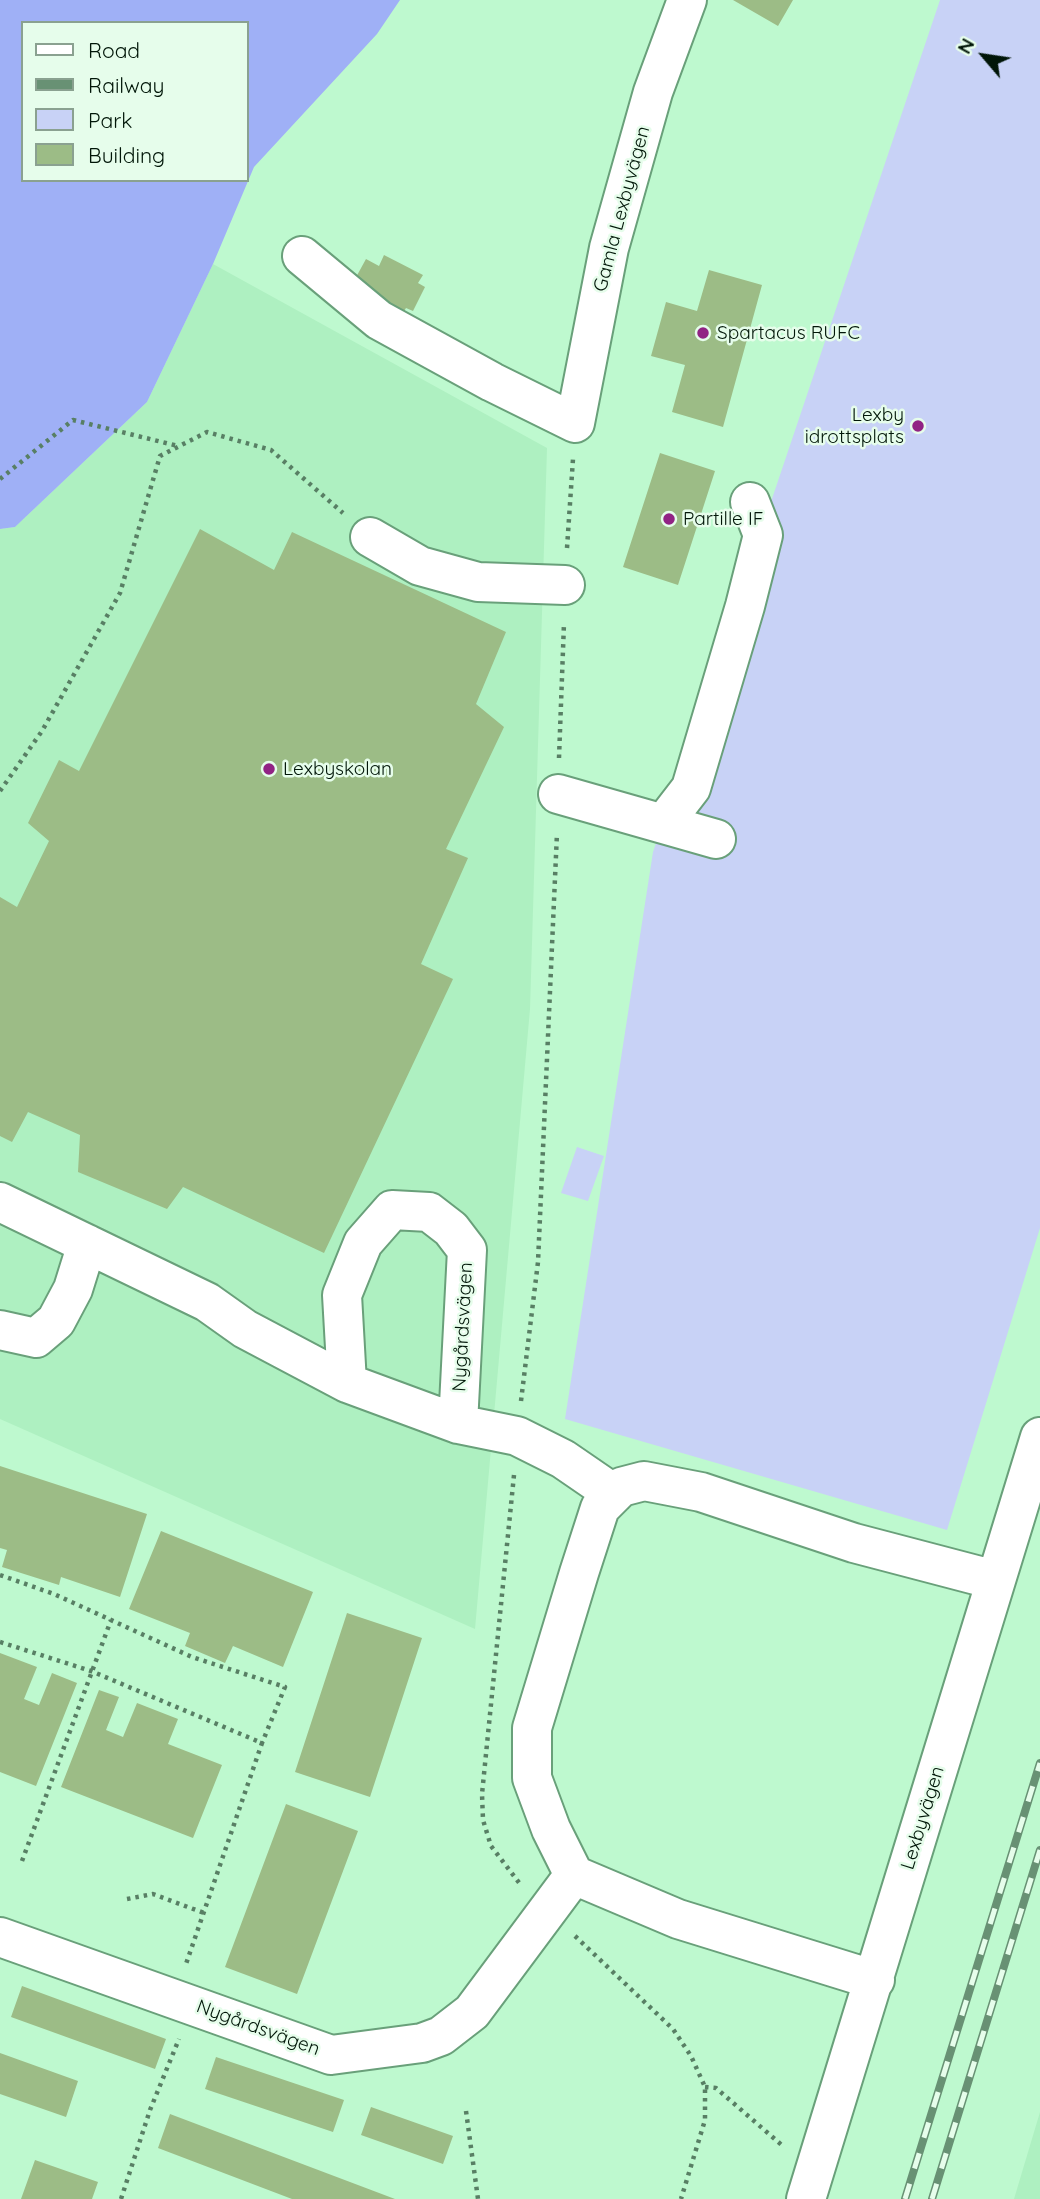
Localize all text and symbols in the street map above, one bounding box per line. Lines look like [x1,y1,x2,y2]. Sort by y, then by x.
legend [21,21,248,182]
north arrow [949,21,1019,91]
text: N [952,34,980,58]
text: Road [88,37,140,63]
text: Railway [88,72,164,98]
text: Park [88,107,132,133]
street label: Gamla Lexbyvägen [589,124,655,294]
text: Building [88,142,165,168]
place label: Spartacus RUFC [717,322,860,344]
marker: Spartacus RUFC [695,325,711,341]
place label: Lexby idrottsplats [805,404,904,448]
marker: Lexby idrottsplats [910,418,926,434]
place label: Partille IF [683,508,764,530]
marker: Partille IF [661,511,677,527]
place label: Lexbyskolan [283,758,392,780]
marker: Lexbyskolan [261,761,277,777]
street label: Nygårdsvägen [448,1262,478,1392]
street label: Lexbyvägen [896,1764,950,1872]
street label: Nygårdsvägen [193,1995,323,2061]

